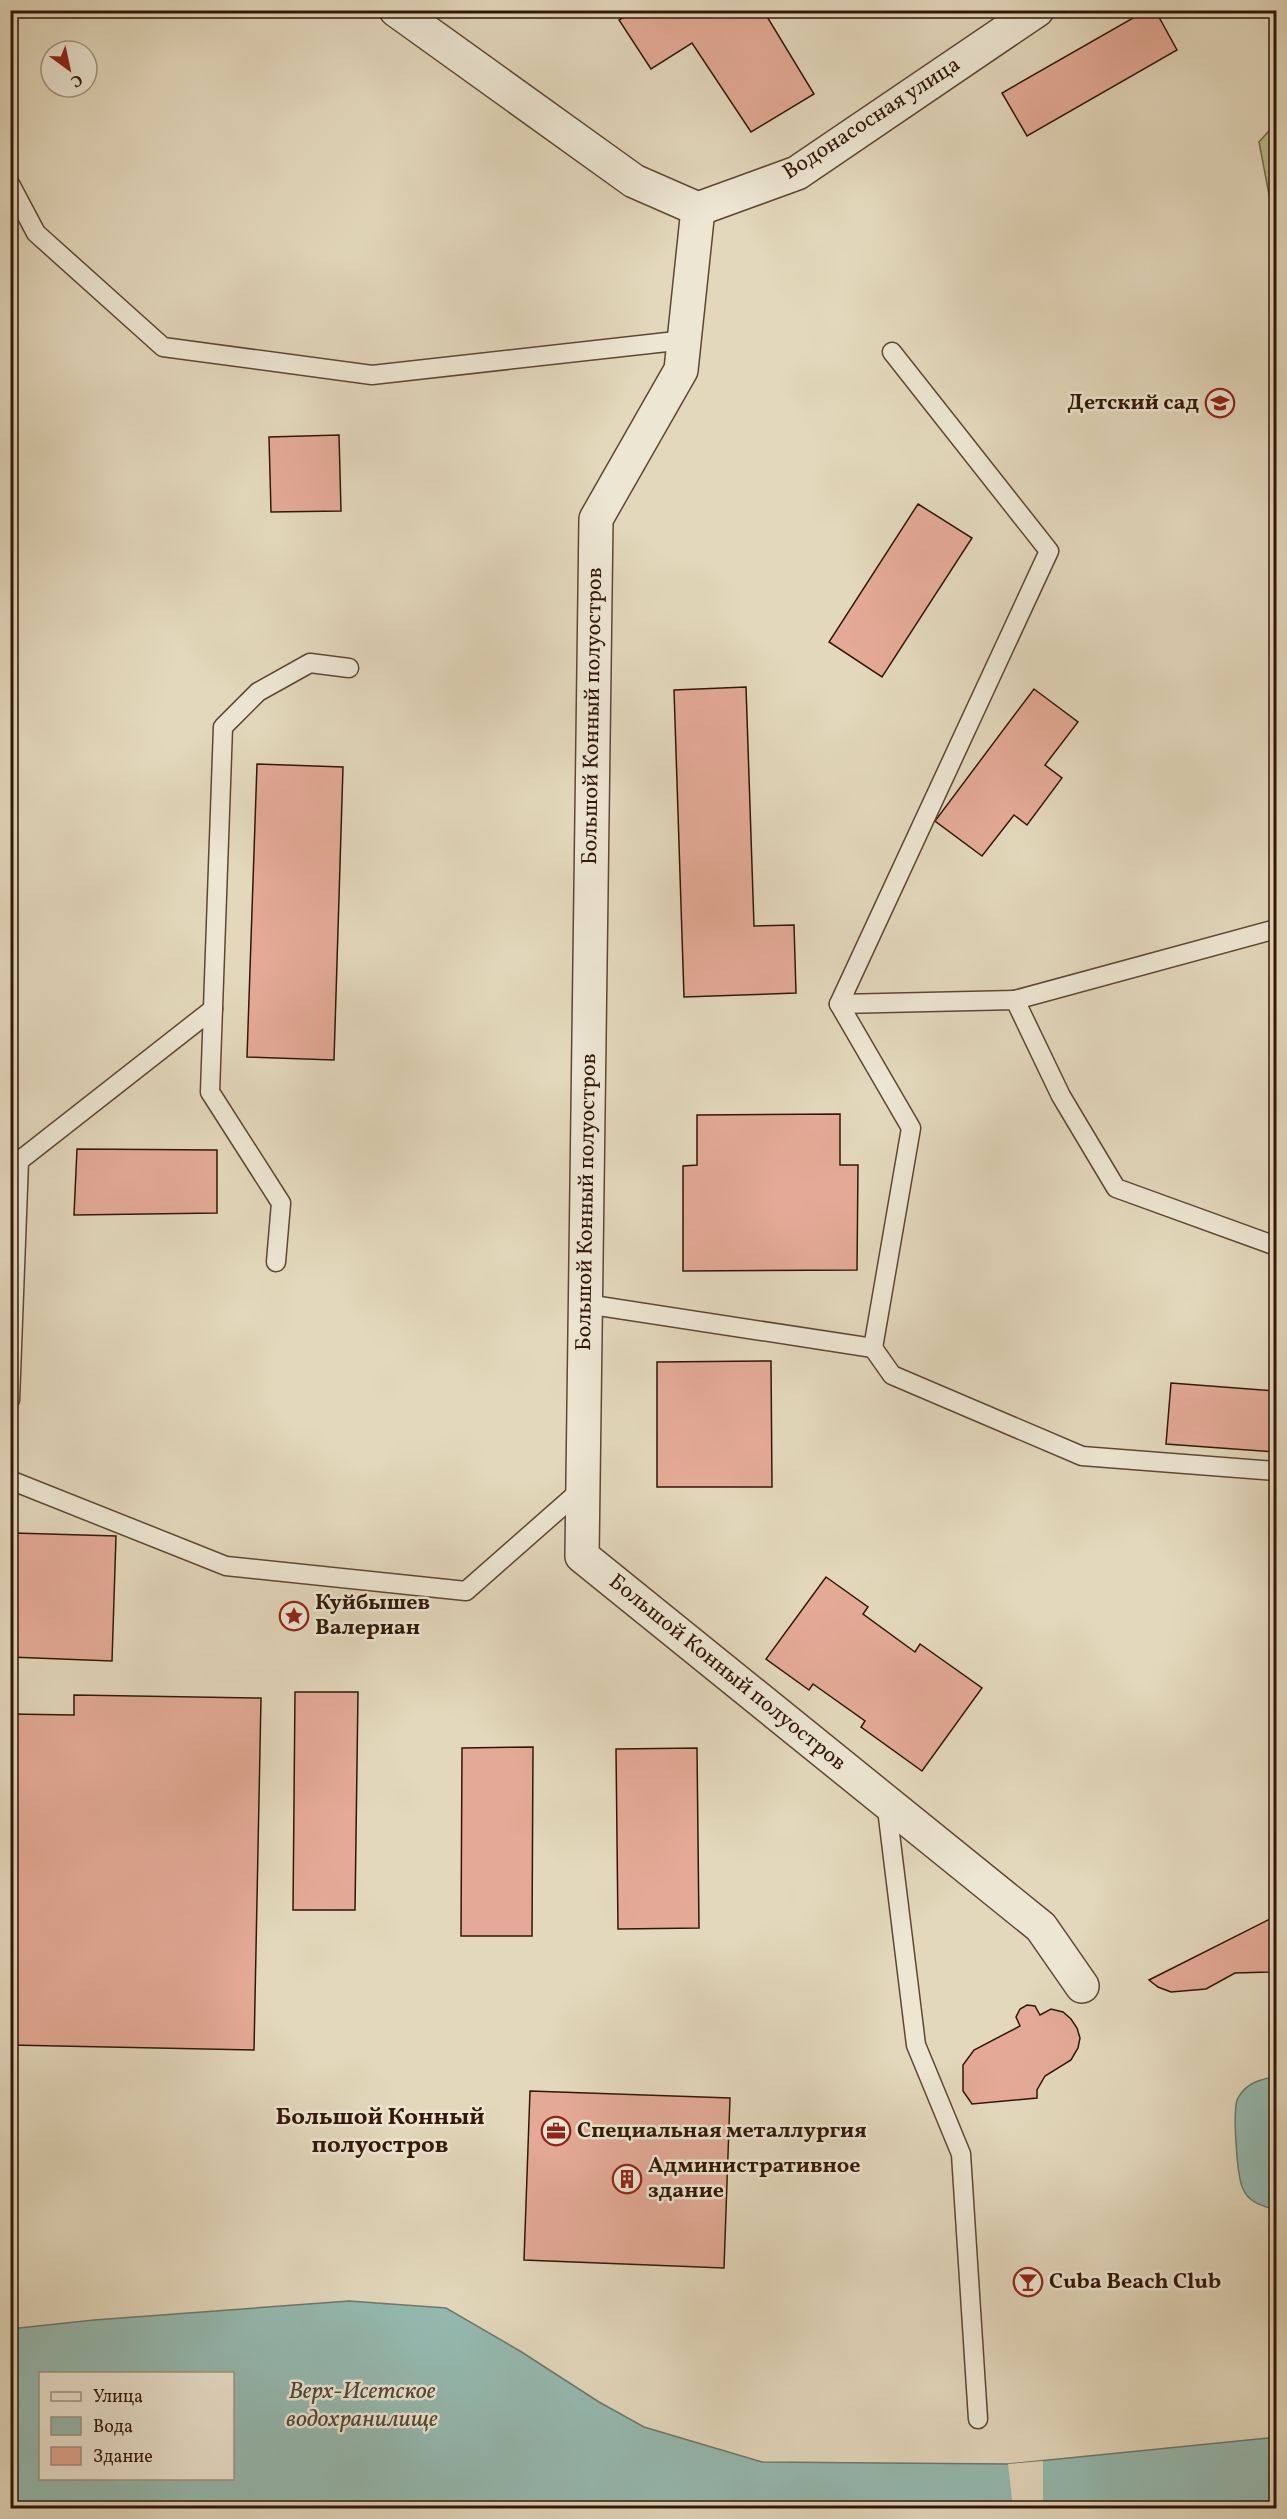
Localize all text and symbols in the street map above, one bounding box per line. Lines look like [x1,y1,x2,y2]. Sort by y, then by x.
north arrow [39,39,99,99]
street label: Водонасосная улица [777,50,967,188]
text: С [66,68,86,92]
school or university icon: Детский сад [1204,387,1236,419]
place label: Детский сад [1067,388,1199,419]
street label: Большой Конный полуостров [575,567,611,865]
street label: Большой Конный полуостров [569,1053,605,1351]
street label: Большой Конный полуостров [602,1567,852,1779]
place label: Куйбышев Валериан [315,1588,430,1644]
place icon: Куйбышев Валериан [278,1600,310,1632]
district label: Большой Конный полуостров [275,2101,485,2163]
office icon: Специальная металлургия [540,2115,572,2147]
place label: Специальная металлургия [577,2116,867,2147]
place label: Административное здание [648,2151,861,2207]
building icon: Административное здание [611,2163,643,2195]
bar icon: Cuba Beach Club [1012,2266,1044,2298]
place label: Cuba Beach Club [1049,2267,1221,2298]
legend [39,2372,234,2480]
water label: Верх-Исетское водохранилище [286,2375,438,2437]
text: Улица [93,2385,143,2410]
text: Вода [93,2415,133,2440]
text: Здание [93,2445,153,2470]

